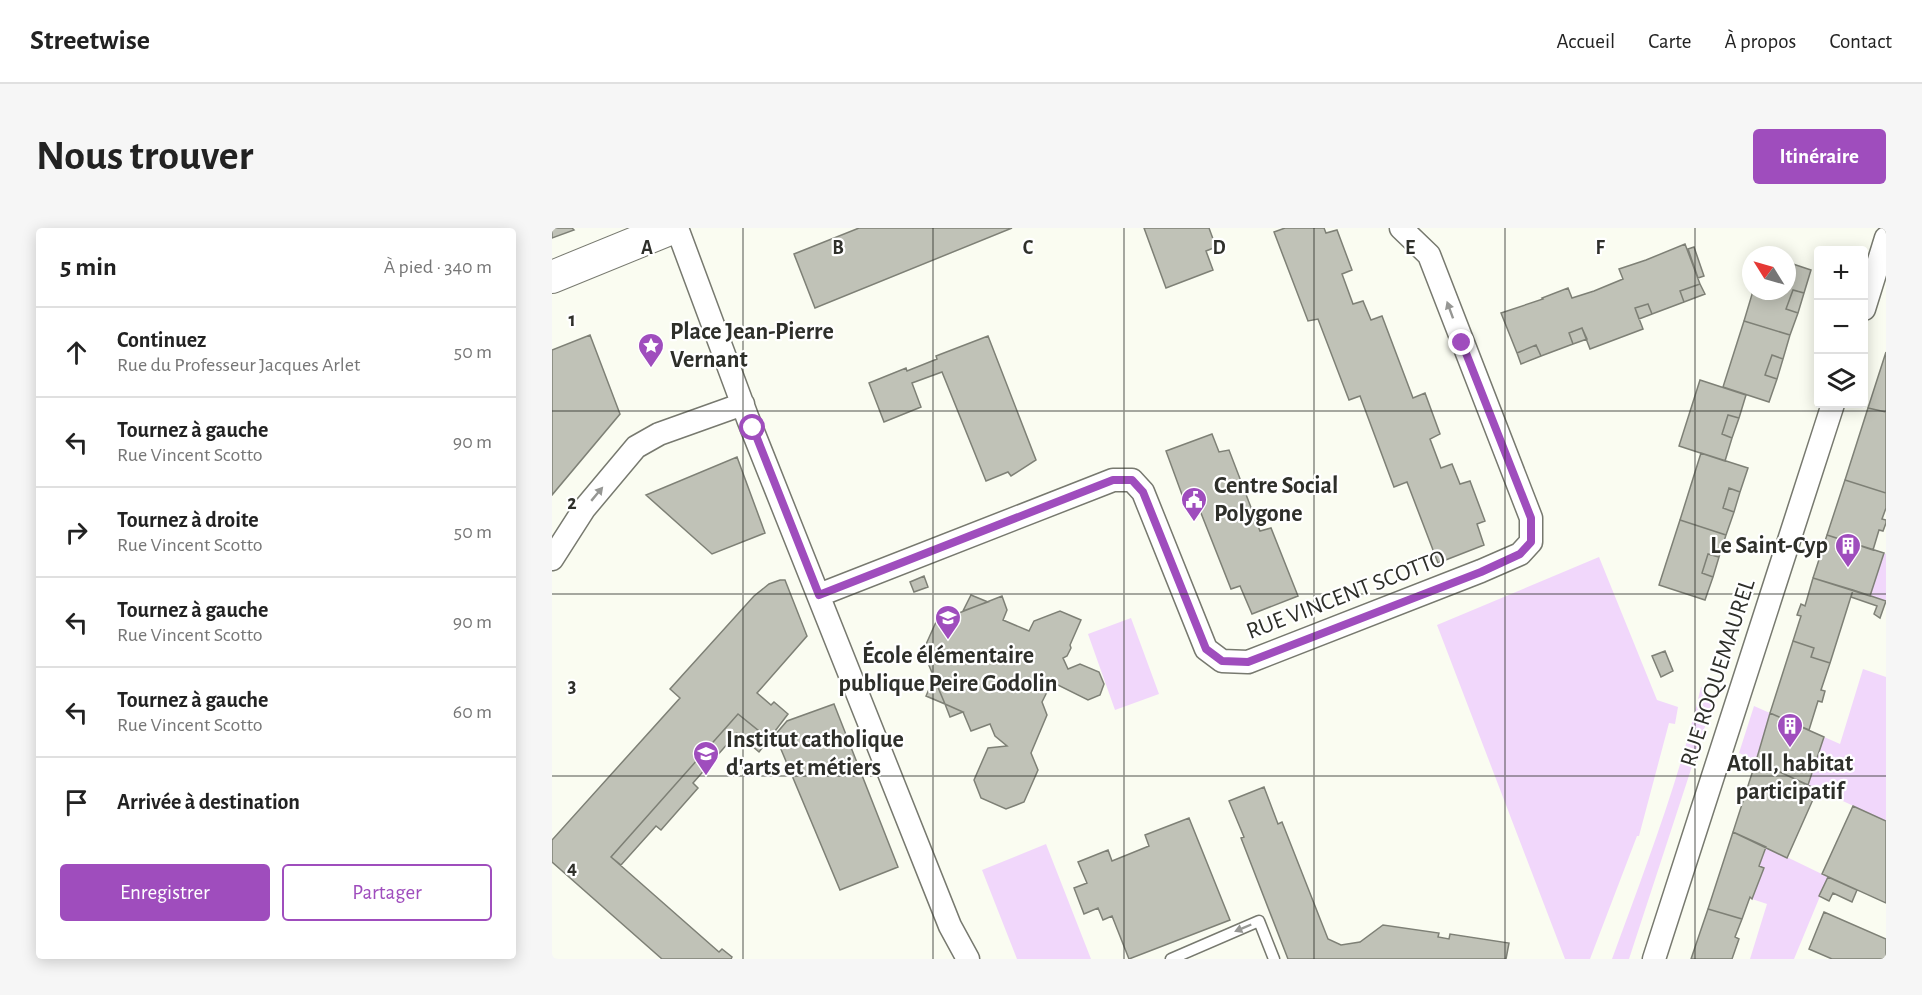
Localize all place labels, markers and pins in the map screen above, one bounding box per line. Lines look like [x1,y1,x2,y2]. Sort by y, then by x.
place label: Place Jean-Pierre Vernant [670,320,834,372]
place icon: Place Jean-Pierre Vernant [636,331,666,369]
place label: Centre Social Polygone [1214,474,1338,526]
public building icon: Centre Social Polygone [1179,485,1209,523]
building icon: Le Saint-Cyp [1833,531,1863,569]
place label: Le Saint-Cyp [1710,534,1828,558]
school or university icon: École élémentaire publique Peire Godolin [933,603,963,641]
place label: École élémentaire publique Peire Godolin [838,640,1058,696]
building icon: Atoll, habitat participatif [1775,711,1805,749]
place label: Institut catholique d'arts et métiers [726,728,904,780]
school or university icon: Institut catholique d'arts et métiers [691,739,721,777]
place label: Atoll, habitat participatif [1727,752,1853,804]

